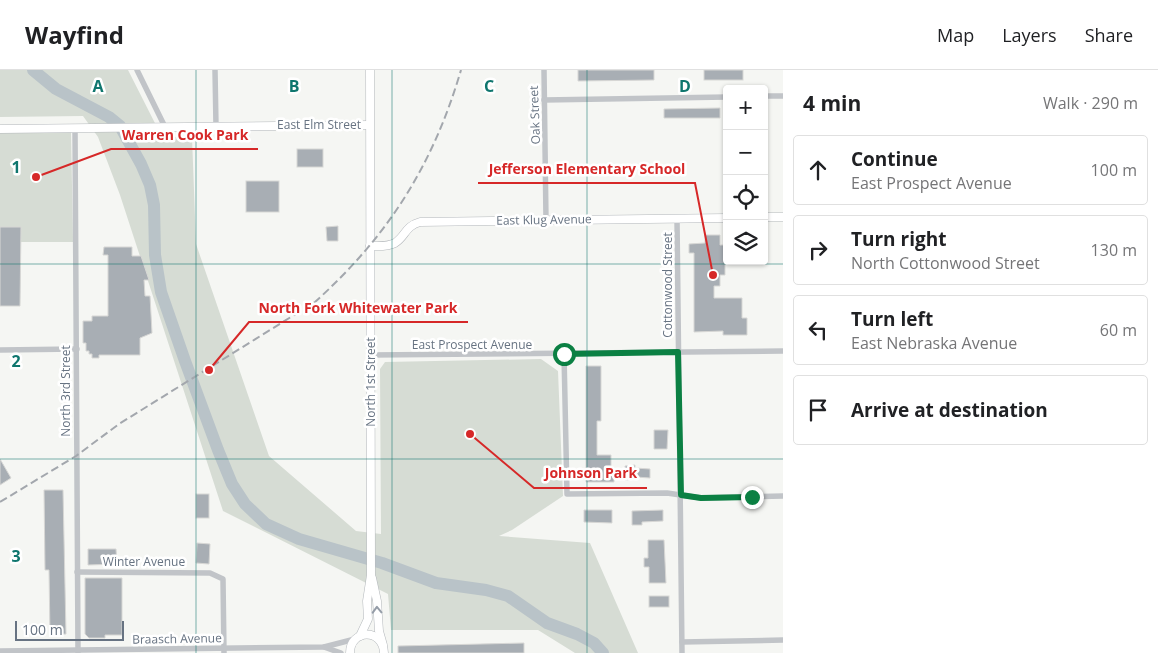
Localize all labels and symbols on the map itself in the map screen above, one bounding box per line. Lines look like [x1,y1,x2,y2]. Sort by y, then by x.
text: A [92,75,104,97]
text: B [289,75,299,97]
text: C [484,75,494,97]
text: D [679,75,691,97]
street label: Oak Street [525,85,544,145]
street label: East Elm Street [277,116,361,133]
callout: Warren Cook Park [111,120,258,149]
text: Warren Cook Park [122,125,249,144]
callout: Jefferson Elementary School [478,154,695,183]
text: 1 [11,156,21,178]
text: Jefferson Elementary School [487,159,685,178]
street label: East Klug Avenue [496,210,592,229]
street label: Cottonwood Street [659,232,676,338]
callout: North Fork Whitewater Park [249,293,468,322]
text: North Fork Whitewater Park [259,298,458,317]
street label: East Prospect Avenue [412,336,533,353]
street label: North 1st Street [362,337,379,427]
route start [553,343,576,366]
street label: North 3rd Street [57,345,74,437]
text: 2 [11,350,21,372]
callout: Johnson Park [534,459,647,488]
text: Johnson Park [543,463,638,482]
route end [741,486,764,509]
text: 3 [11,545,21,567]
street label: Winter Avenue [103,553,185,570]
one-way arrow [372,606,382,614]
scale bar [15,618,124,641]
street label: Braasch Avenue [132,629,222,648]

